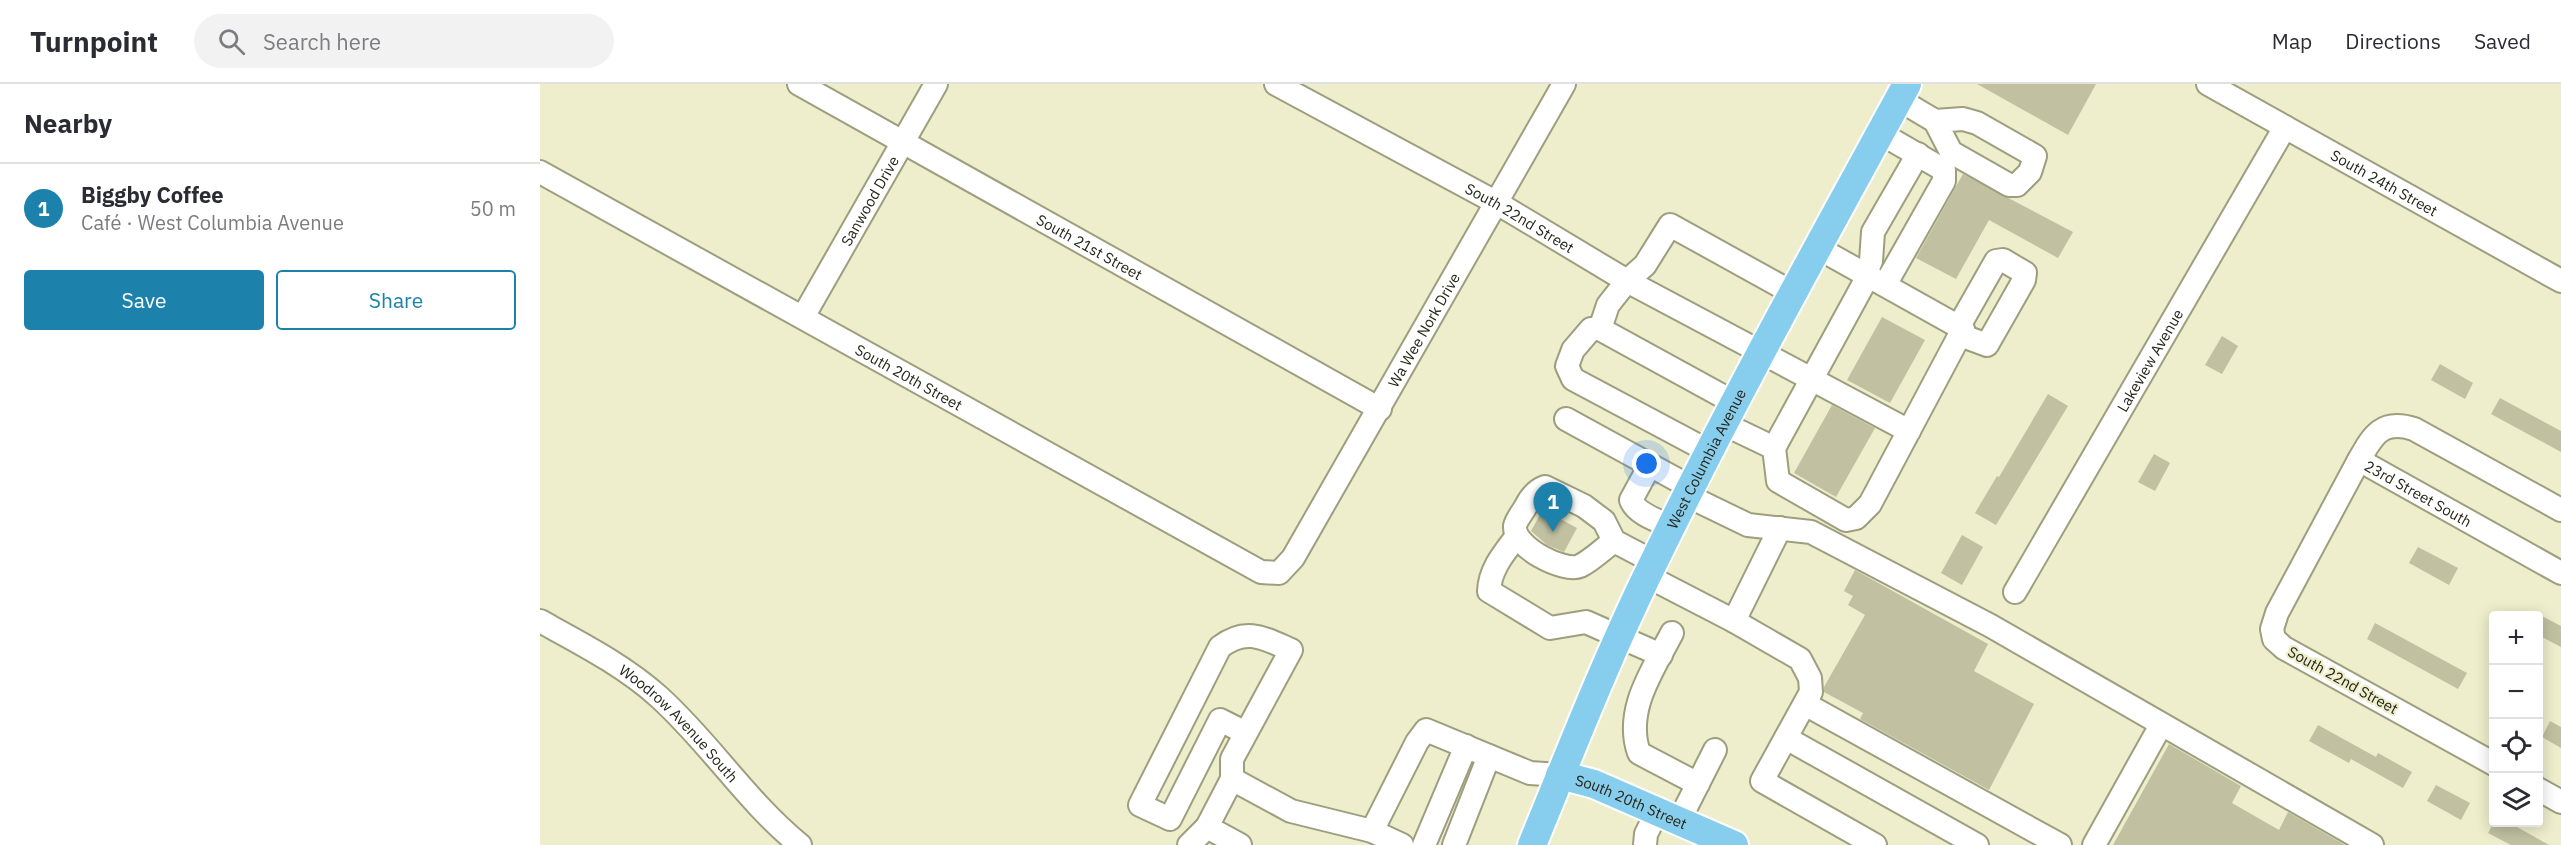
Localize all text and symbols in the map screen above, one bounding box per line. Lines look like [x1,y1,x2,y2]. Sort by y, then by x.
search box [194,14,614,68]
text: Turnpoint [30,23,158,60]
icon: search [215,25,248,58]
text: Search here [263,27,381,56]
text: Map [2272,27,2312,55]
text: Directions [2345,27,2441,55]
text: Saved [2474,27,2531,55]
text: Nearby [24,106,112,140]
street label: South 24th Street [2328,145,2441,220]
street label: Sanwood Drive [836,152,903,249]
street label: South 22nd Street [1462,178,1578,257]
text: Biggby Coffee [81,180,224,209]
text: 1 [38,195,50,222]
text: 50 m [470,195,516,222]
text: Café · West Columbia Avenue [81,209,344,236]
street label: South 21st Street [1033,209,1146,284]
street label: Wa Wee Nork Drive [1383,269,1464,390]
button: Save [24,270,264,330]
button: Share [276,270,516,330]
street label: Lakeview Avenue [2112,305,2187,415]
street label: South 20th Street [852,339,966,414]
street label: West Columbia Avenue [1662,385,1750,532]
your location [1632,449,1661,478]
street label: 23rd Street South [2361,456,2475,531]
pin: 1 [1534,482,1572,532]
map controls [2489,611,2543,827]
button: + [2489,611,2543,665]
street label: South 22nd Street [2285,642,2401,718]
street label: Woodrow Avenue South [616,660,743,786]
button: − [2489,665,2543,719]
button: locate [2489,719,2543,773]
street label: South 20th Street [1573,770,1690,833]
button: layers [2489,773,2543,827]

